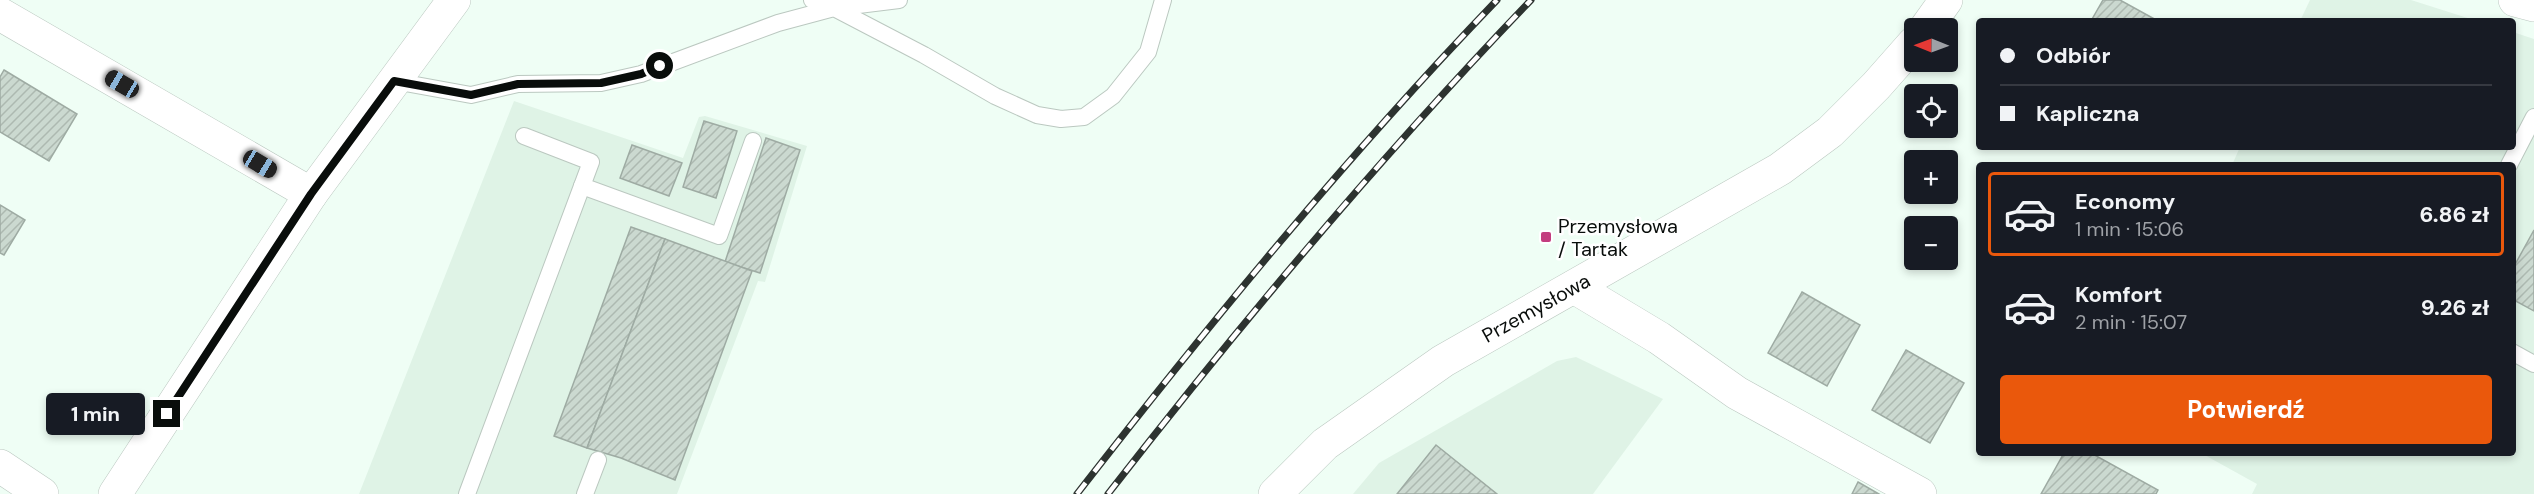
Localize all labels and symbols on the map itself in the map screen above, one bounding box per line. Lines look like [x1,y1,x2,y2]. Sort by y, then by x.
north arrow [1904,18,1958,72]
route start [646,52,673,79]
car [102,67,142,101]
car [240,147,280,181]
place label: Przemysłowa / Tartak [1558,213,1678,262]
marker: Przemysłowa / Tartak [1539,230,1553,244]
street label: Przemysłowa [1477,268,1595,348]
callout: 1 min [47,393,146,435]
route end [153,400,180,427]

